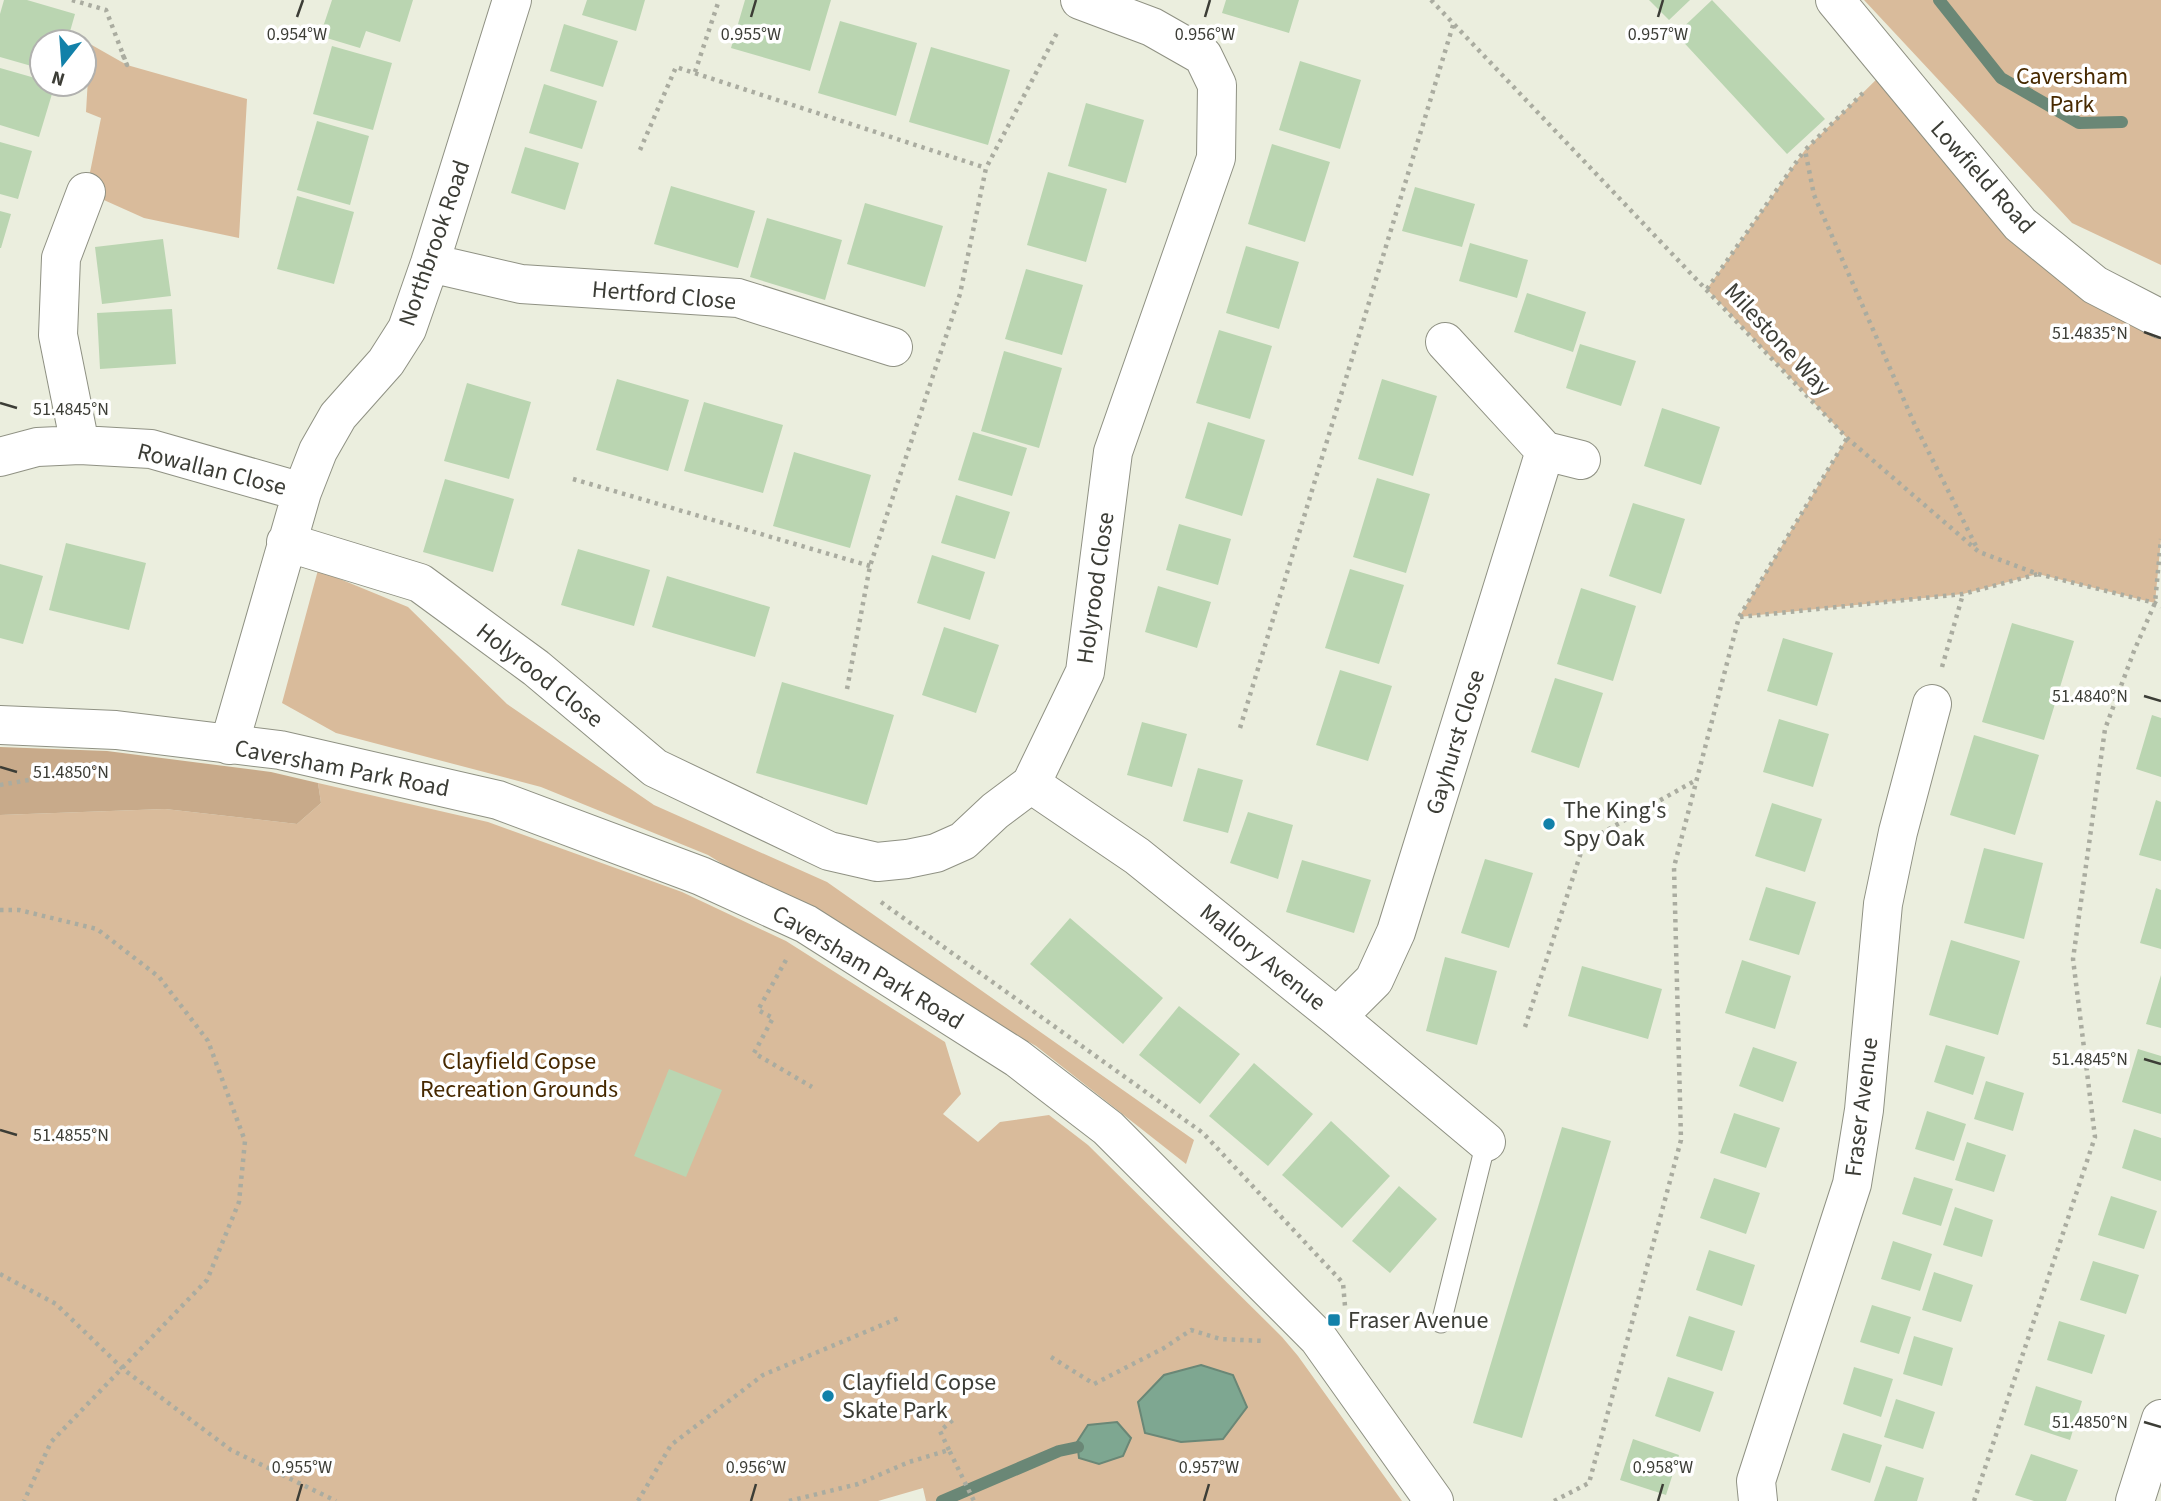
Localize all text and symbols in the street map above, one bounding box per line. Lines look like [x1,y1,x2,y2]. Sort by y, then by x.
text: 0.954°W [267,22,327,47]
text: 0.955°W [721,22,781,47]
text: 0.956°W [1175,22,1235,47]
text: 0.957°W [1628,22,1688,47]
north arrow [28,28,98,98]
park label: Caversham Park [2016,59,2128,122]
text: N [48,63,68,93]
street label: Lowfield Road [1922,113,2043,242]
street label: Northbrook Road [390,155,479,331]
street label: Hertford Close [590,272,737,319]
street label: Milestone Way [1716,275,1839,404]
text: 51.4835°N [2052,321,2128,346]
text: 51.4845°N [33,397,109,422]
street label: Rowallan Close [134,434,290,505]
street label: Holyrood Close [1068,510,1123,666]
street label: Holyrood Close [469,615,611,736]
street label: Gayhurst Close [1417,665,1494,819]
text: 51.4840°N [2052,684,2128,709]
street label: Caversham Park Road [231,731,452,806]
text: 51.4850°N [33,760,109,785]
place label: The King's Spy Oak [1563,793,1666,856]
marker: The King's Spy Oak [1541,816,1557,832]
street label: Mallory Avenue [1192,895,1333,1019]
street label: Caversham Park Road [765,896,970,1039]
street label: Fraser Avenue [1836,1035,1887,1179]
park label: Clayfield Copse Recreation Grounds [420,1044,618,1107]
text: 51.4845°N [2052,1047,2128,1072]
text: 51.4855°N [33,1123,109,1148]
place label: Fraser Avenue [1348,1303,1488,1338]
marker: Fraser Avenue [1326,1312,1342,1328]
place label: Clayfield Copse Skate Park [842,1365,996,1428]
marker: Clayfield Copse Skate Park [820,1388,836,1404]
text: 51.4850°N [2052,1410,2128,1435]
text: 0.955°W [272,1455,332,1480]
text: 0.956°W [726,1455,786,1480]
text: 0.957°W [1179,1455,1239,1480]
text: 0.958°W [1633,1455,1693,1480]

